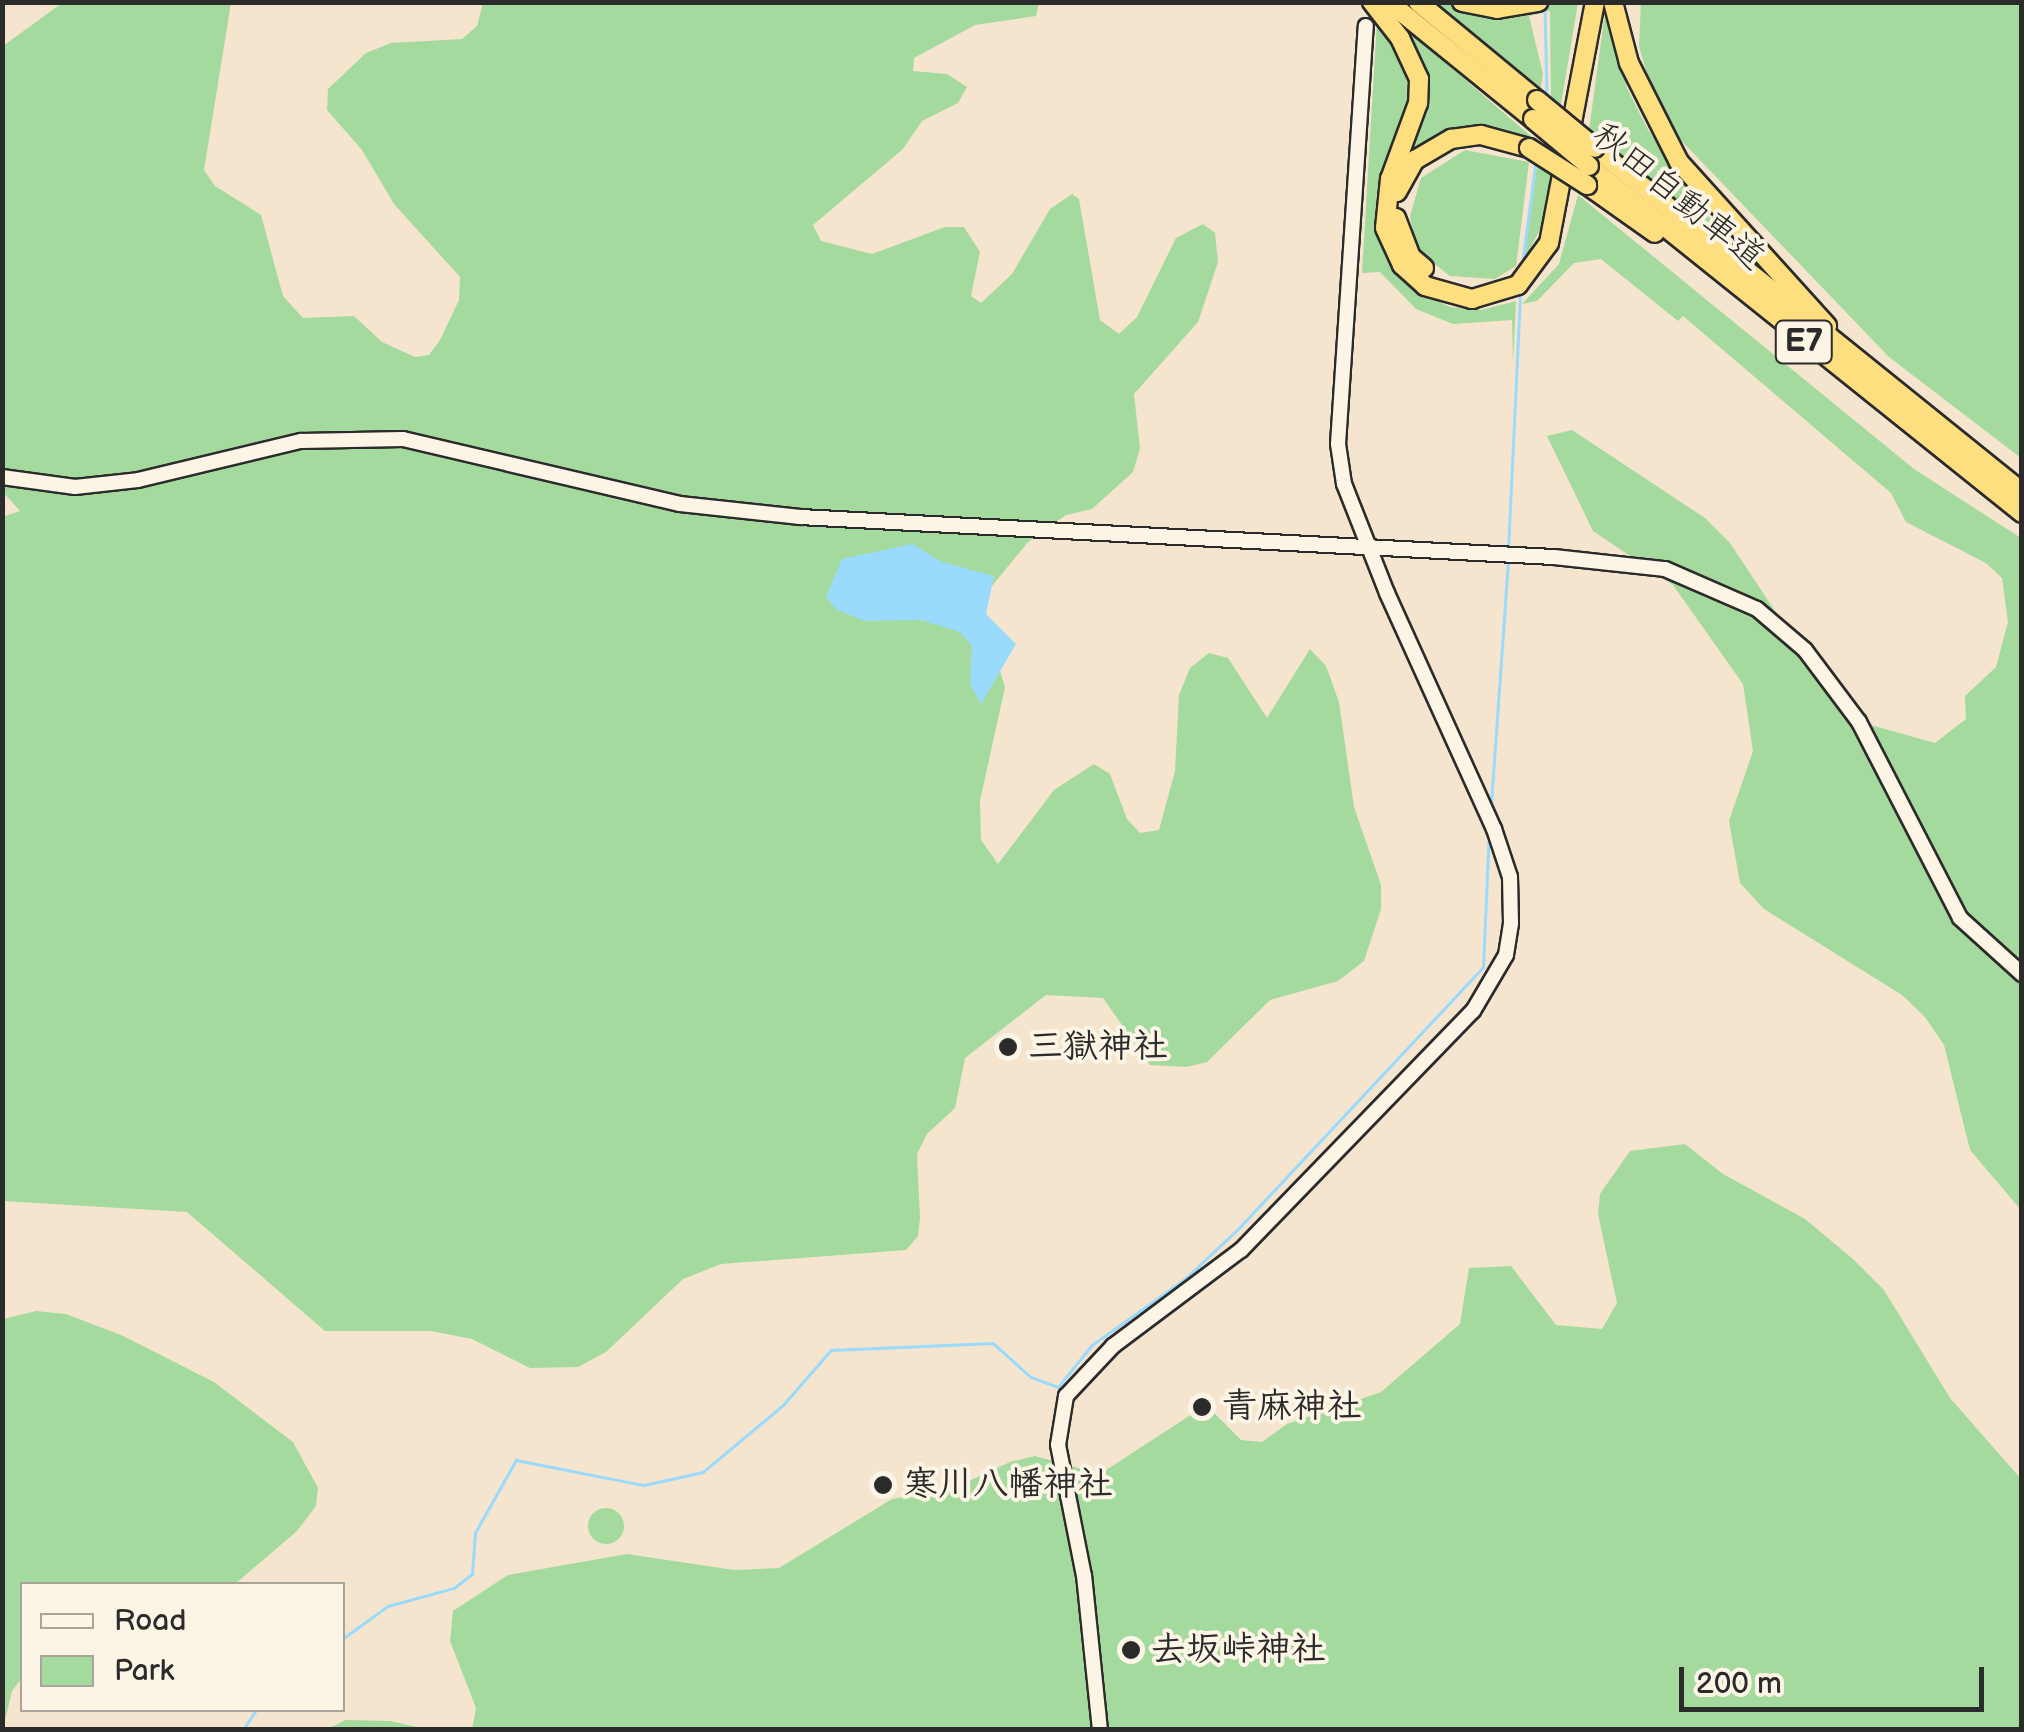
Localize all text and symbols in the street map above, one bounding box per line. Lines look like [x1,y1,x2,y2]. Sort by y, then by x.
street label: 秋田自動車道 [1583,115,1773,279]
road number: E7 [1774,315,1834,369]
place label: 三獄神社 [1028,1026,1168,1068]
marker: 三獄神社 [997,1036,1019,1058]
place label: 青麻神社 [1222,1386,1362,1428]
marker: 青麻神社 [1191,1396,1213,1418]
place label: 寒川八幡神社 [903,1464,1113,1506]
marker: 寒川八幡神社 [872,1474,894,1496]
legend [20,1582,345,1712]
text: Road [114,1603,187,1639]
place label: 去坂峠神社 [1151,1629,1326,1671]
marker: 去坂峠神社 [1120,1639,1142,1661]
scale bar [1684,1647,1989,1709]
text: Park [114,1653,174,1689]
text: 200 m [1696,1666,1782,1702]

